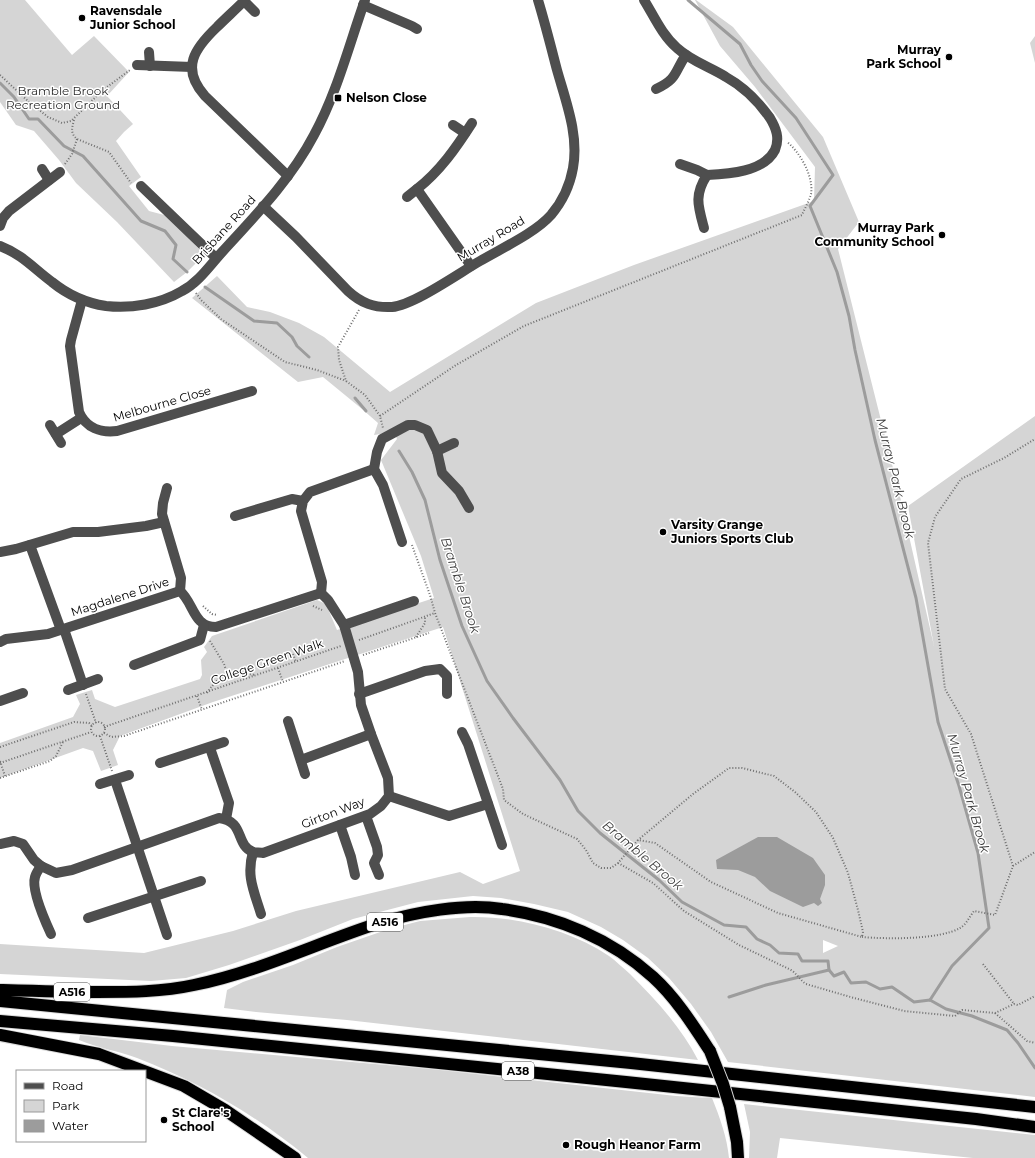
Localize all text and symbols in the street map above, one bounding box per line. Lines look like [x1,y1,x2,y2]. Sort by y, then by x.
place label: Ravensdale Junior School [89,3,176,32]
marker: Ravensdale Junior School [77,13,87,23]
place label: Murray Park School [866,42,942,71]
marker: Murray Park School [944,52,954,62]
park label: Bramble Brook Recreation Ground [6,83,120,112]
place label: Nelson Close [346,90,427,105]
marker: Nelson Close [333,93,343,103]
street label: Brisbane Road [189,192,259,267]
street label: Murray Road [454,212,527,265]
place label: Murray Park Community School [814,220,934,249]
marker: Murray Park Community School [937,230,947,240]
street label: Melbourne Close [111,382,213,425]
water label: Murray Park Brook [873,416,919,541]
place label: Varsity Grange Juniors Sports Club [670,517,793,546]
marker: Varsity Grange Juniors Sports Club [658,527,668,537]
water label: Bramble Brook [438,535,484,636]
street label: Magdalene Drive [69,574,171,619]
street label: College Green Walk [209,635,326,688]
water label: Murray Park Brook [944,731,994,856]
street label: Girton Way [299,793,367,832]
water label: Bramble Brook [600,817,687,894]
road number: A516 [367,913,403,931]
road number: A516 [54,983,90,1001]
road number: A38 [502,1062,534,1080]
legend [16,1070,146,1142]
text: Road [52,1078,83,1093]
text: Park [52,1098,80,1113]
place label: St Clare's School [172,1105,230,1134]
marker: St Clare's School [159,1115,169,1125]
text: Water [52,1118,89,1133]
place label: Rough Heanor Farm [574,1137,701,1152]
marker: Rough Heanor Farm [561,1140,571,1150]

